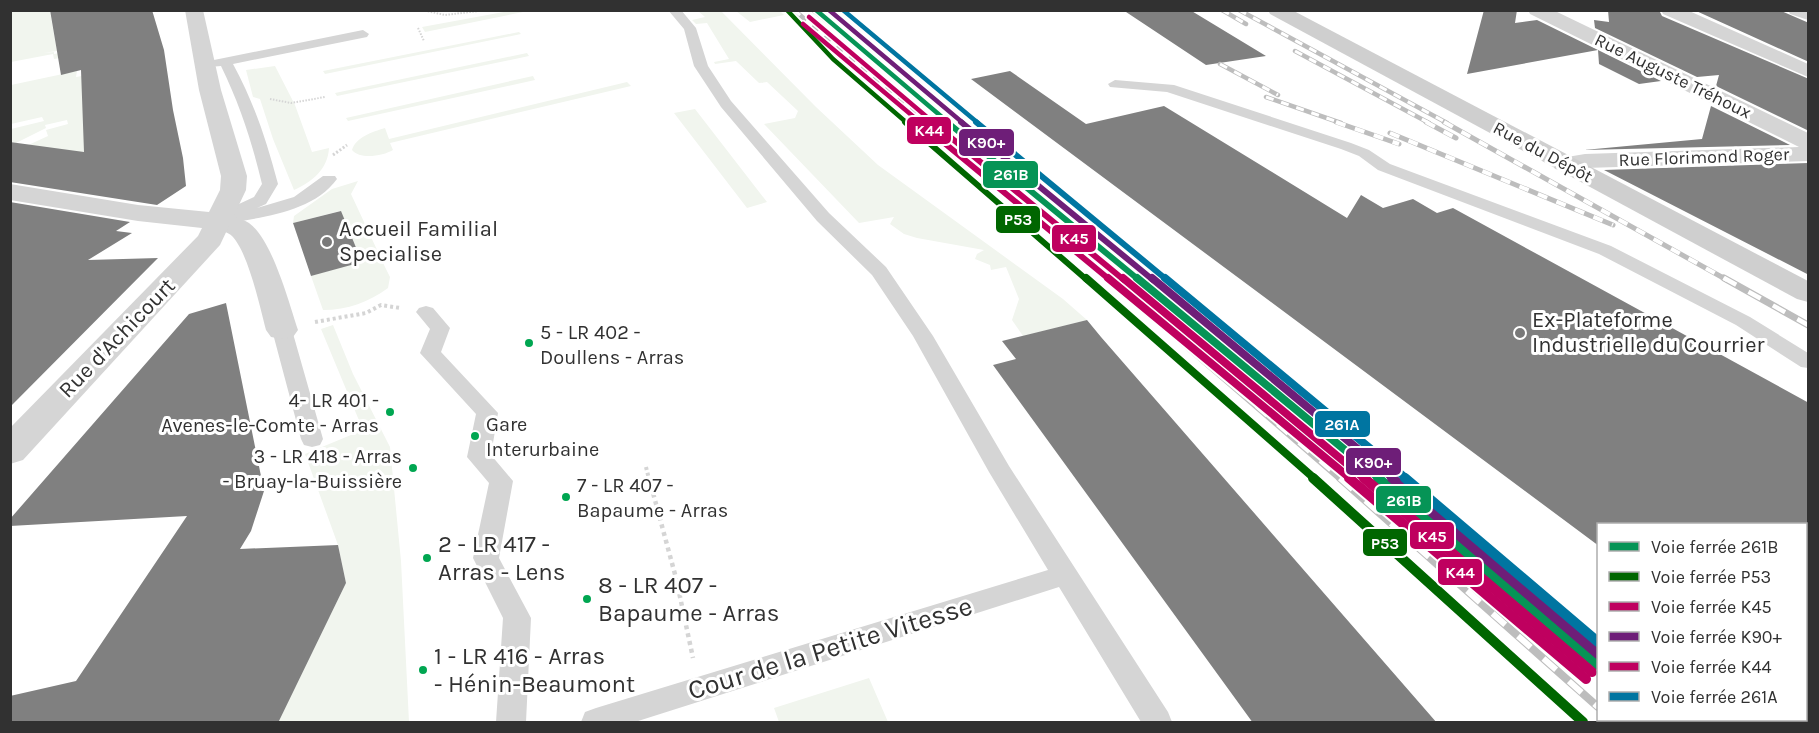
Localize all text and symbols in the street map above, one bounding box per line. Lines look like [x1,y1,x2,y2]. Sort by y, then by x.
street label: Rue Auguste Tréhoux [1591,28,1755,124]
line badge: K44 [906,116,952,145]
street label: Rue du Dépôt [1489,117,1597,188]
text: K44 [914,121,944,140]
line badge: K90+ [958,128,1015,157]
text: K90+ [967,133,1006,152]
street label: Rue Florimond Roger [1618,143,1790,171]
line badge: 261B [982,160,1039,189]
text: 261B [993,165,1029,184]
line badge: P53 [995,205,1041,234]
text: P53 [1004,210,1032,229]
place label: Accueil Familial Specialise [339,216,498,267]
line badge: K45 [1051,224,1097,253]
text: K45 [1059,229,1089,248]
marker: Accueil Familial Specialise [320,235,334,249]
street label: Rue d'Achicourt [53,273,181,403]
place label: Ex-Plateforme Industrielle du Courrier [1532,307,1764,358]
place label: 5 - LR 402 - Doullens - Arras [540,321,684,369]
marker: Ex-Plateforme Industrielle du Courrier [1513,326,1527,340]
marker: 5 - LR 402 - Doullens - Arras [523,337,535,349]
place label: 4- LR 401 - Avenes-le-Comte - Arras [161,389,379,437]
marker: 4- LR 401 - Avenes-le-Comte - Arras [384,406,396,418]
line badge: 261A [1314,410,1371,438]
place label: Gare Interurbaine [486,413,599,461]
text: 261A [1324,415,1360,434]
marker: Gare Interurbaine [469,430,481,442]
place label: 3 - LR 418 - Arras - Bruay-la-Buissière [222,445,402,493]
line badge: K90+ [1345,447,1402,476]
text: K90+ [1354,453,1393,472]
marker: 3 - LR 418 - Arras - Bruay-la-Buissière [407,462,419,474]
place label: 7 - LR 407 - Bapaume - Arras [577,474,728,522]
line badge: 261B [1375,485,1432,514]
marker: 7 - LR 407 - Bapaume - Arras [560,491,572,503]
text: 261B [1386,491,1422,510]
line badge: K45 [1409,521,1455,550]
legend [1597,523,1807,721]
text: K45 [1417,527,1447,546]
line badge: P53 [1362,528,1408,557]
place label: 2 - LR 417 - Arras - Lens [438,530,565,586]
text: P53 [1371,534,1399,553]
text: Voie ferrée 261B [1651,536,1778,558]
marker: 2 - LR 417 - Arras - Lens [421,552,433,564]
line badge: K44 [1437,558,1483,586]
text: K44 [1445,563,1475,582]
text: Voie ferrée P53 [1651,566,1771,588]
place label: 8 - LR 407 - Bapaume - Arras [598,571,779,627]
street label: Cour de la Petite Vitesse [684,589,976,707]
marker: 8 - LR 407 - Bapaume - Arras [581,593,593,605]
text: Voie ferrée K45 [1651,596,1772,618]
text: Voie ferrée K90+ [1651,626,1783,648]
place label: 1 - LR 416 - Arras - Hénin-Beaumont [434,642,635,698]
text: Voie ferrée K44 [1651,656,1772,678]
marker: 1 - LR 416 - Arras - Hénin-Beaumont [417,664,429,676]
text: Voie ferrée 261A [1651,686,1777,708]

